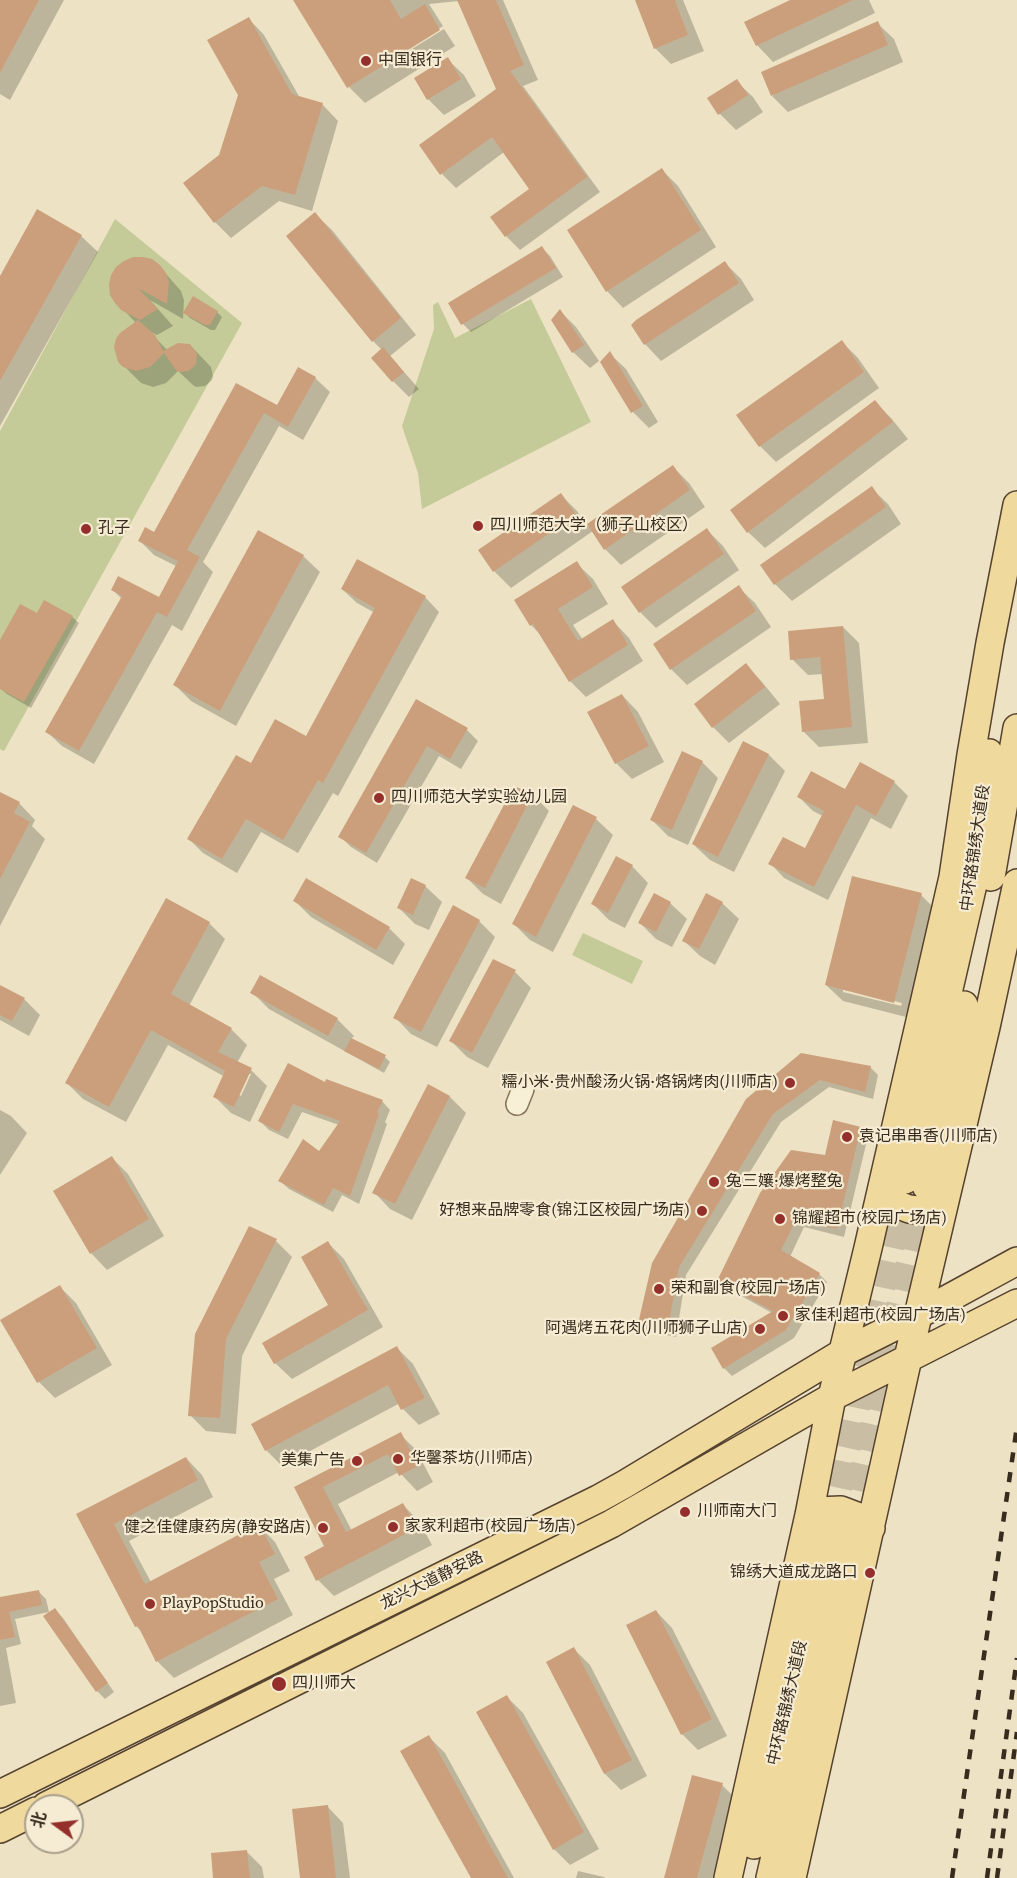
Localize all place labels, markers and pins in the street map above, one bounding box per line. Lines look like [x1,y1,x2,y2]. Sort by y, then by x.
place label: 中国银行 [378,51,442,71]
marker: 中国银行 [359,54,373,68]
place label: 四川师范大学（狮子山校区） [490,516,698,536]
place label: 孔子 [98,519,130,539]
marker: 四川师范大学（狮子山校区） [471,519,485,533]
marker: 孔子 [79,522,93,536]
place label: 四川师范大学实验幼儿园 [391,788,567,808]
marker: 四川师范大学实验幼儿园 [372,791,386,805]
place label: 糯小米·贵州酸汤火锅·烙锅烤肉(川师店) [502,1073,778,1093]
marker: 糯小米·贵州酸汤火锅·烙锅烤肉(川师店) [783,1076,797,1090]
place label: 袁记串串香(川师店) [859,1127,998,1147]
marker: 袁记串串香(川师店) [840,1130,854,1144]
place label: 兔三孃·爆烤整兔 [726,1172,843,1192]
marker: 兔三孃·爆烤整兔 [707,1175,721,1189]
place label: 好想来品牌零食(锦江区校园广场店) [439,1201,690,1221]
marker: 好想来品牌零食(锦江区校园广场店) [695,1204,709,1218]
place label: 锦耀超市(校园广场店) [792,1209,947,1229]
marker: 锦耀超市(校园广场店) [773,1212,787,1226]
place label: 荣和副食(校园广场店) [671,1279,826,1299]
marker: 荣和副食(校园广场店) [652,1282,666,1296]
place label: 家佳利超市(校园广场店) [795,1306,966,1326]
marker: 家佳利超市(校园广场店) [776,1309,790,1323]
place label: 阿遇烤五花肉(川师狮子山店) [545,1319,748,1339]
marker: 阿遇烤五花肉(川师狮子山店) [753,1322,767,1336]
place label: 华馨茶坊(川师店) [410,1449,533,1469]
place label: 美集广告 [281,1451,345,1471]
marker: 华馨茶坊(川师店) [391,1452,405,1466]
marker: 美集广告 [350,1454,364,1468]
place label: 川师南大门 [697,1502,777,1522]
marker: 川师南大门 [678,1505,692,1519]
place label: 家家利超市(校园广场店) [405,1517,576,1537]
place label: 健之佳健康药房(静安路店) [124,1518,311,1538]
marker: 家家利超市(校园广场店) [386,1520,400,1534]
marker: 健之佳健康药房(静安路店) [316,1521,330,1535]
place label: 锦绣大道成龙路口 [730,1563,858,1583]
marker: 锦绣大道成龙路口 [863,1566,877,1580]
place label: PlayPopStudio [162,1594,264,1614]
marker: PlayPopStudio [143,1597,157,1611]
place label: 四川师大 [292,1674,356,1694]
marker: 四川师大 [270,1675,288,1693]

